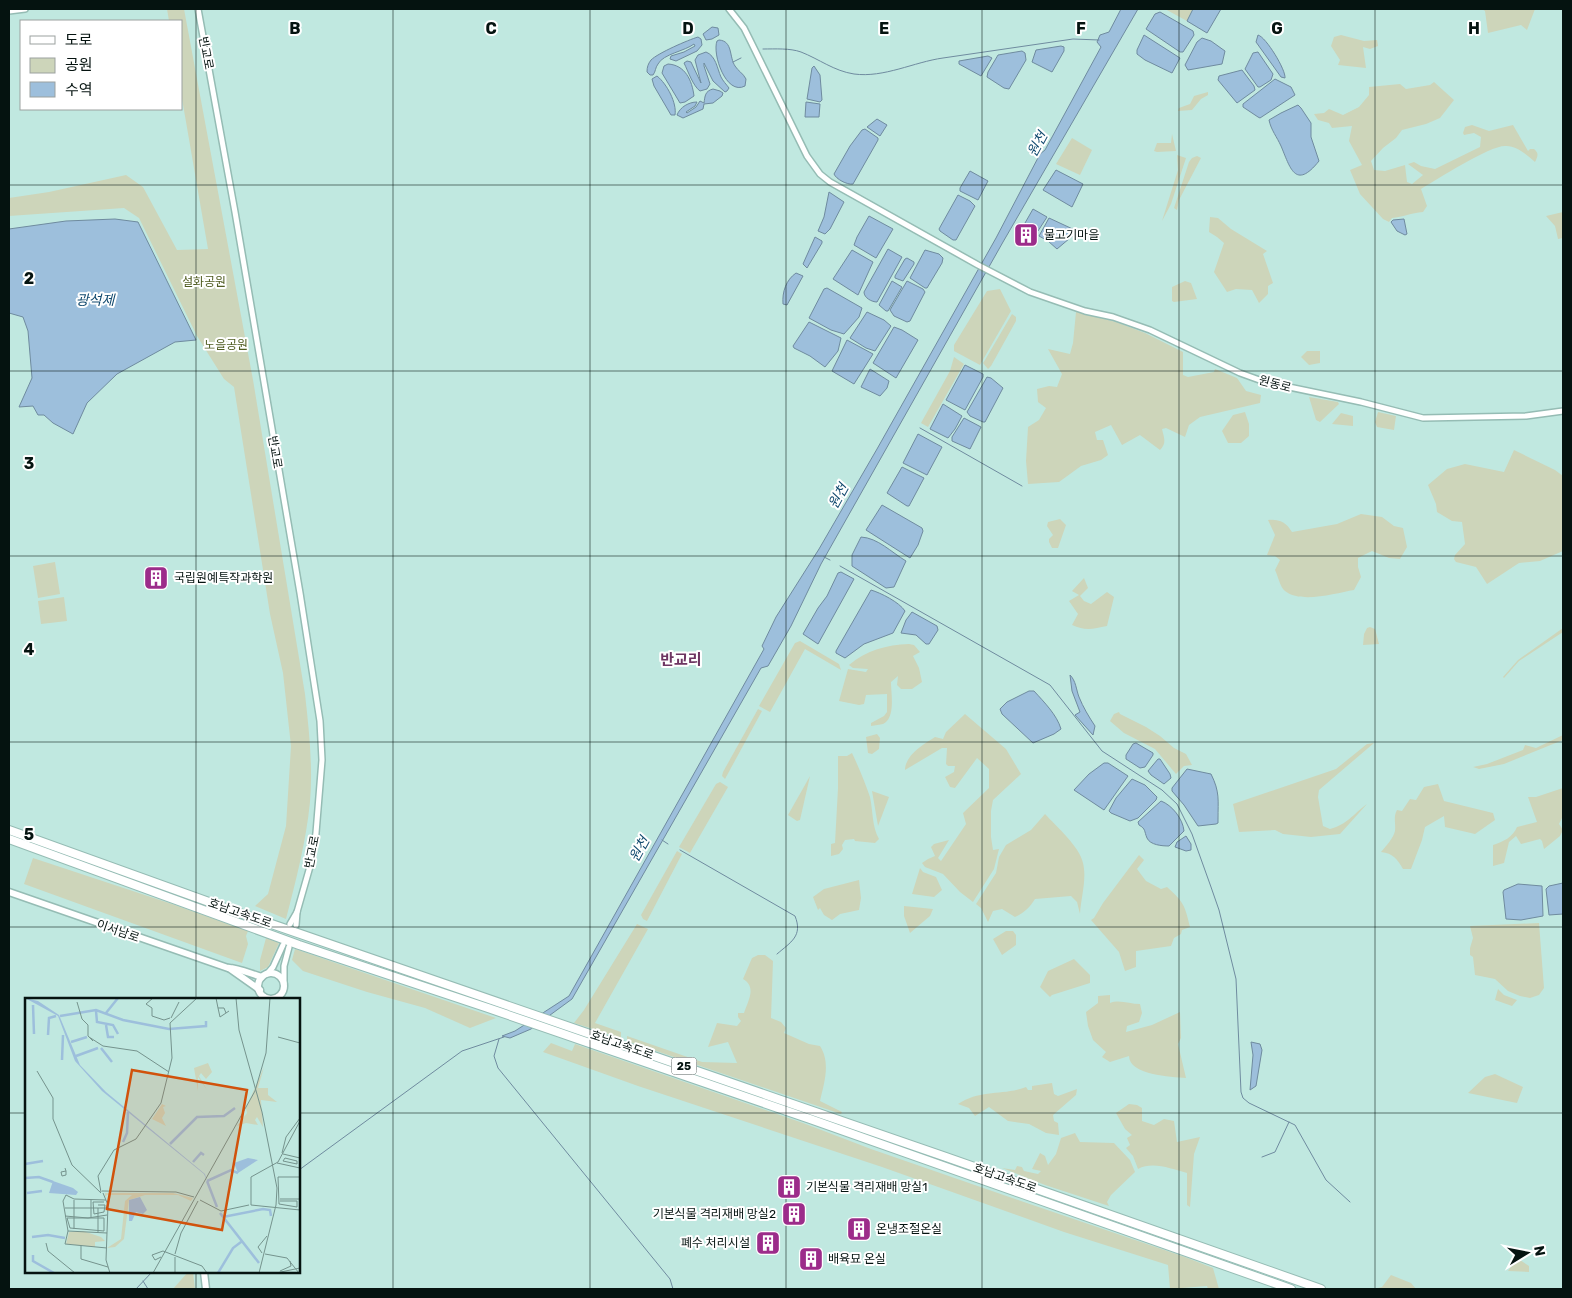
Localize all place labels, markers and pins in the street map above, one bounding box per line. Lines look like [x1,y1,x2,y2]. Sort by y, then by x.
building icon: 물고기마을 [1013,222,1039,248]
place label: 물고기마을 [1044,228,1099,242]
building icon: 국립원예특작과학원 [143,565,169,591]
place label: 국립원예특작과학원 [174,571,273,585]
building icon: 기본식물 격리재배 망실1 [776,1174,802,1200]
place label: 기본식물 격리재배 망실1 [806,1180,927,1194]
building icon: 기본식물 격리재배 망실2 [781,1201,807,1227]
place label: 기본식물 격리재배 망실2 [653,1207,776,1221]
building icon: 온냉조절온실 [846,1216,872,1242]
place label: 온냉조절온실 [876,1222,942,1236]
building icon: 폐수 처리시설 [755,1230,781,1256]
place label: 폐수 처리시설 [681,1236,750,1250]
building icon: 배육묘 온실 [798,1246,824,1272]
place label: 배육묘 온실 [828,1252,886,1266]

